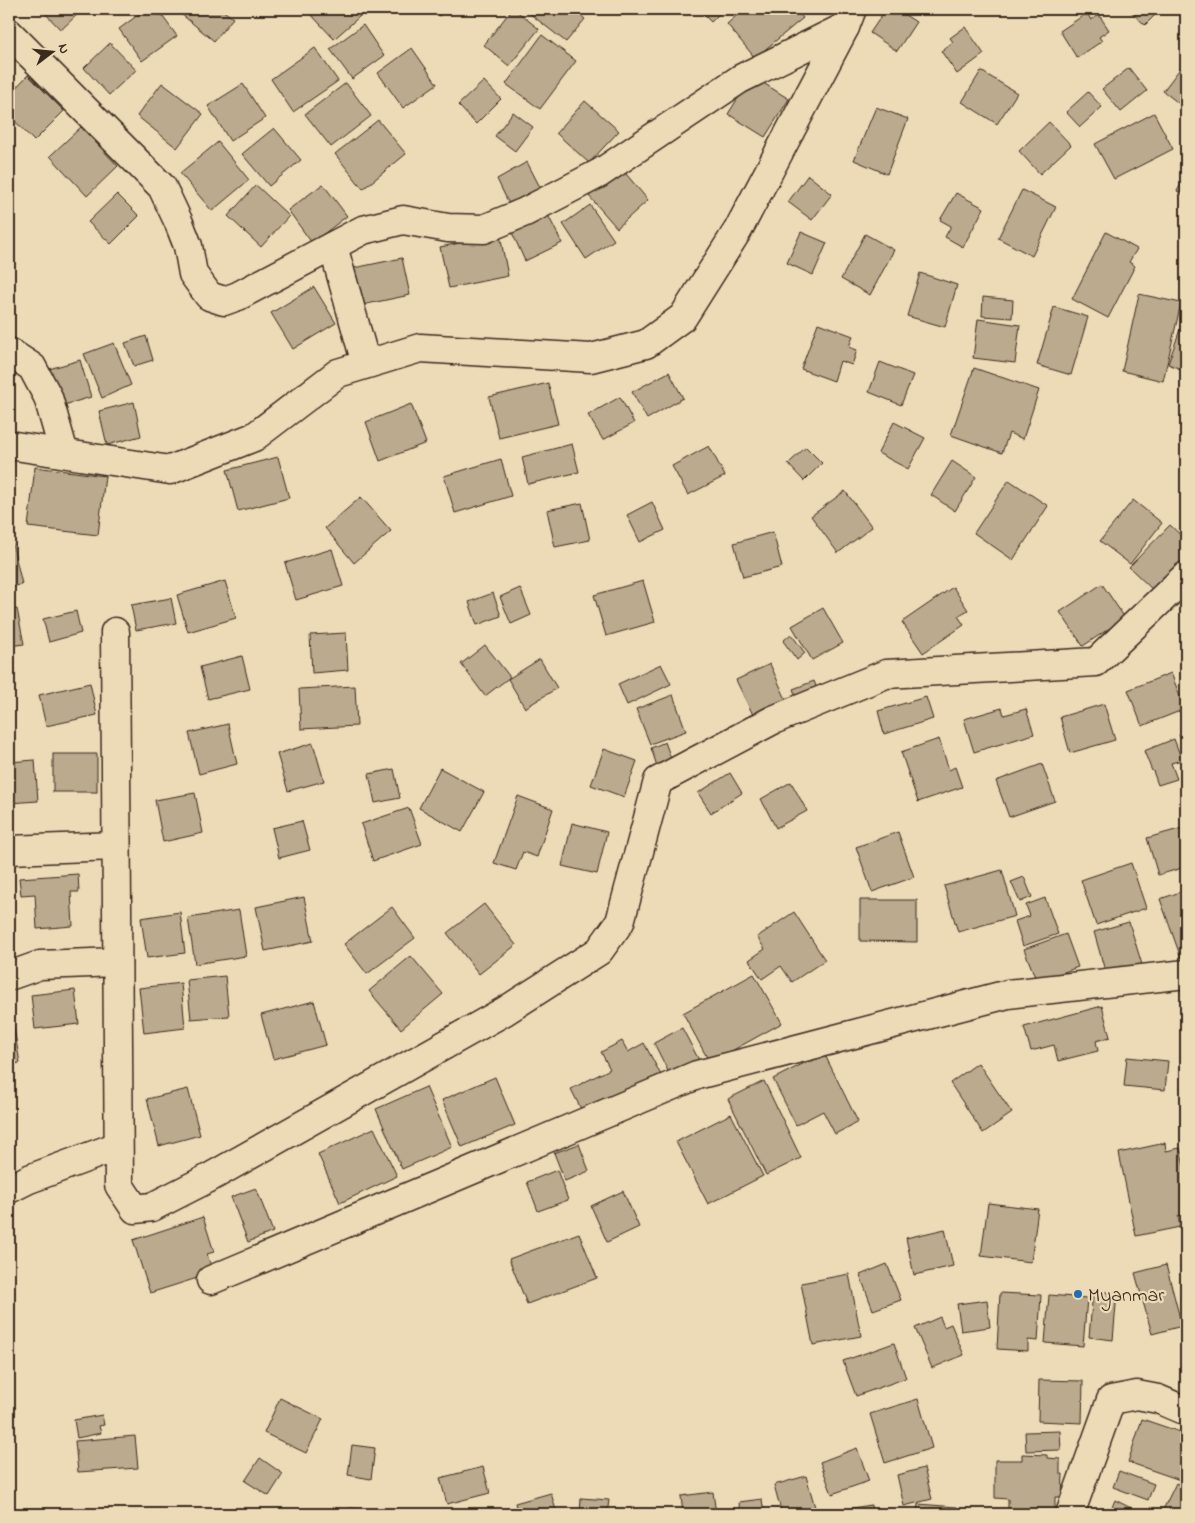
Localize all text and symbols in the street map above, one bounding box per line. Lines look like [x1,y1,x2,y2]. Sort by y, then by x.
north arrow [28,28,78,78]
text: N [52,41,74,56]
place label: Myanmar [1088,1282,1165,1311]
marker: Myanmar [1072,1288,1084,1300]

